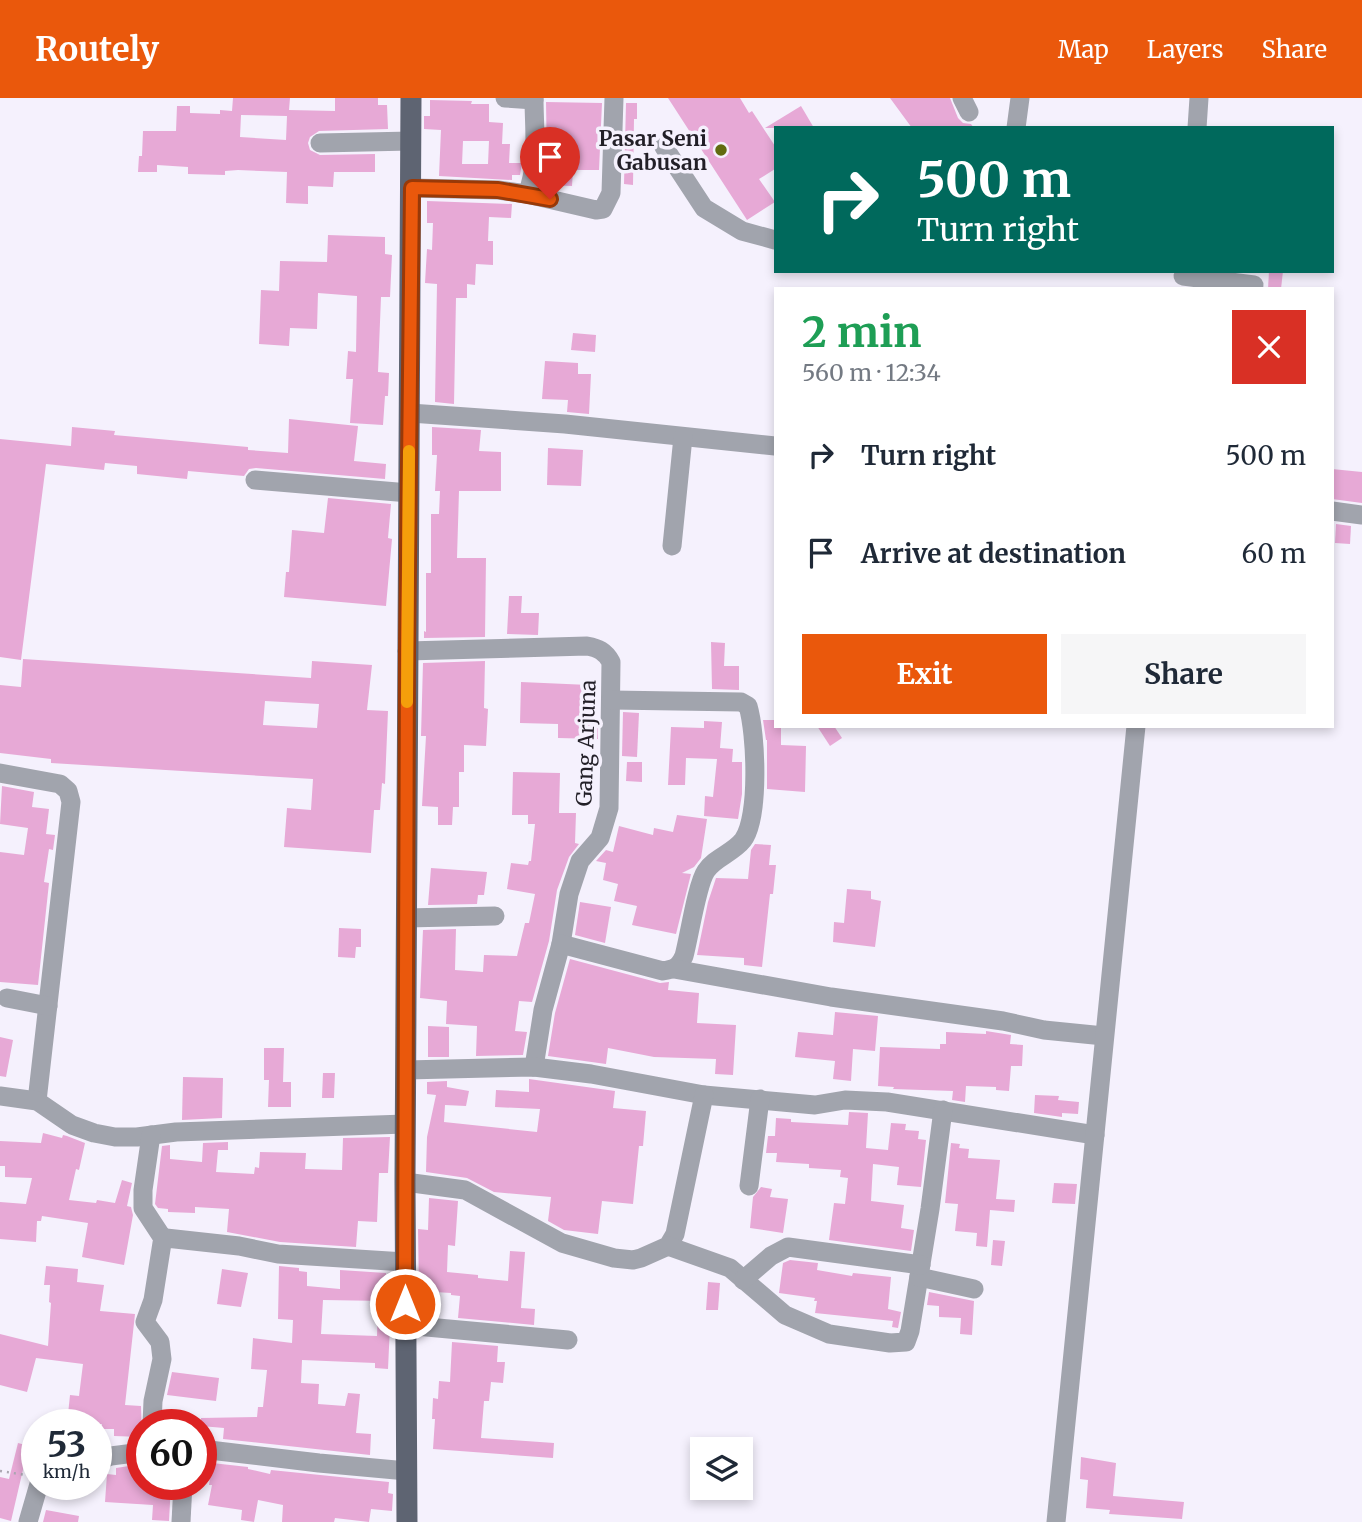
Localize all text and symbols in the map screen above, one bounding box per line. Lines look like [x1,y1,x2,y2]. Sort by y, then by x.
text: Routely [35,29,159,70]
text: Map [1058,34,1109,65]
text: Layers [1147,34,1223,65]
text: Share [1261,34,1327,65]
place label: Pasar Seni Gabusan [598,125,707,176]
pin [520,127,580,199]
icon: arrive [531,138,569,176]
marker: Pasar Seni Gabusan [713,142,729,158]
text: 500 m [917,149,1071,210]
icon: right [802,154,893,245]
text: Turn right [917,210,1079,250]
text: 2 min [802,306,922,358]
button: close [1232,310,1306,384]
text: 560 m · 12:34 [802,358,941,387]
icon: right [802,436,840,474]
text: Turn right [861,439,996,472]
text: 500 m [1226,439,1306,472]
icon: arrive [802,534,840,572]
text: Arrive at destination [861,537,1126,570]
text: 60 m [1242,537,1306,570]
button: Exit [802,634,1047,714]
button: Share [1061,634,1306,714]
street label: Gang Arjuna [570,679,602,807]
position arrow [368,1267,442,1341]
speed limit sign: 60 [126,1409,217,1500]
text: 53 [47,1423,86,1467]
map controls [690,1437,753,1500]
button: layers [690,1437,753,1500]
text: km/h [43,1460,90,1483]

